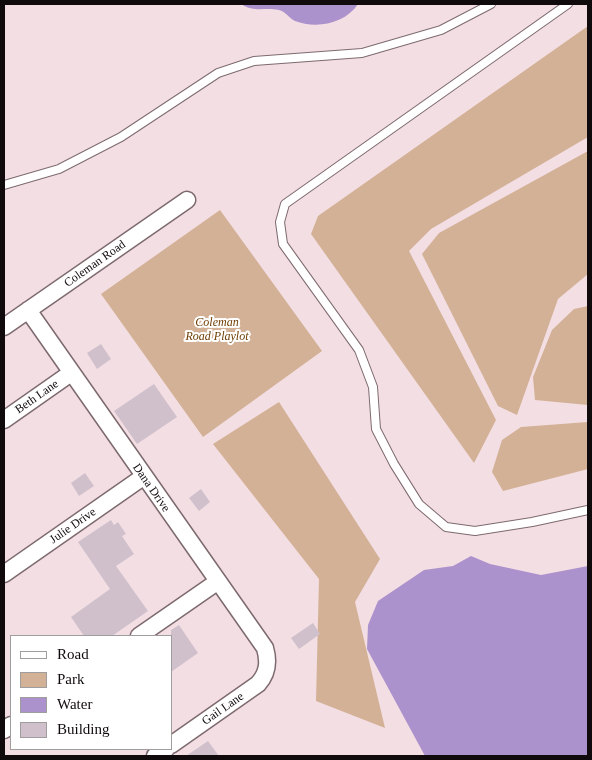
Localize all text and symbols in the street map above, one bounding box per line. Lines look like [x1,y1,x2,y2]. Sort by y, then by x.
street label: Coleman Road [62,238,128,290]
park label: Coleman Road Playlot [186,316,248,344]
street label: Beth Lane [13,377,61,417]
street label: Dana Drive [129,461,173,515]
street label: Julie Drive [47,505,99,547]
legend [10,635,172,750]
text: Road [57,646,89,662]
text: Park [57,671,85,687]
street label: Gail Lane [199,689,247,729]
text: Water [57,696,92,712]
text: Building [57,721,110,737]

